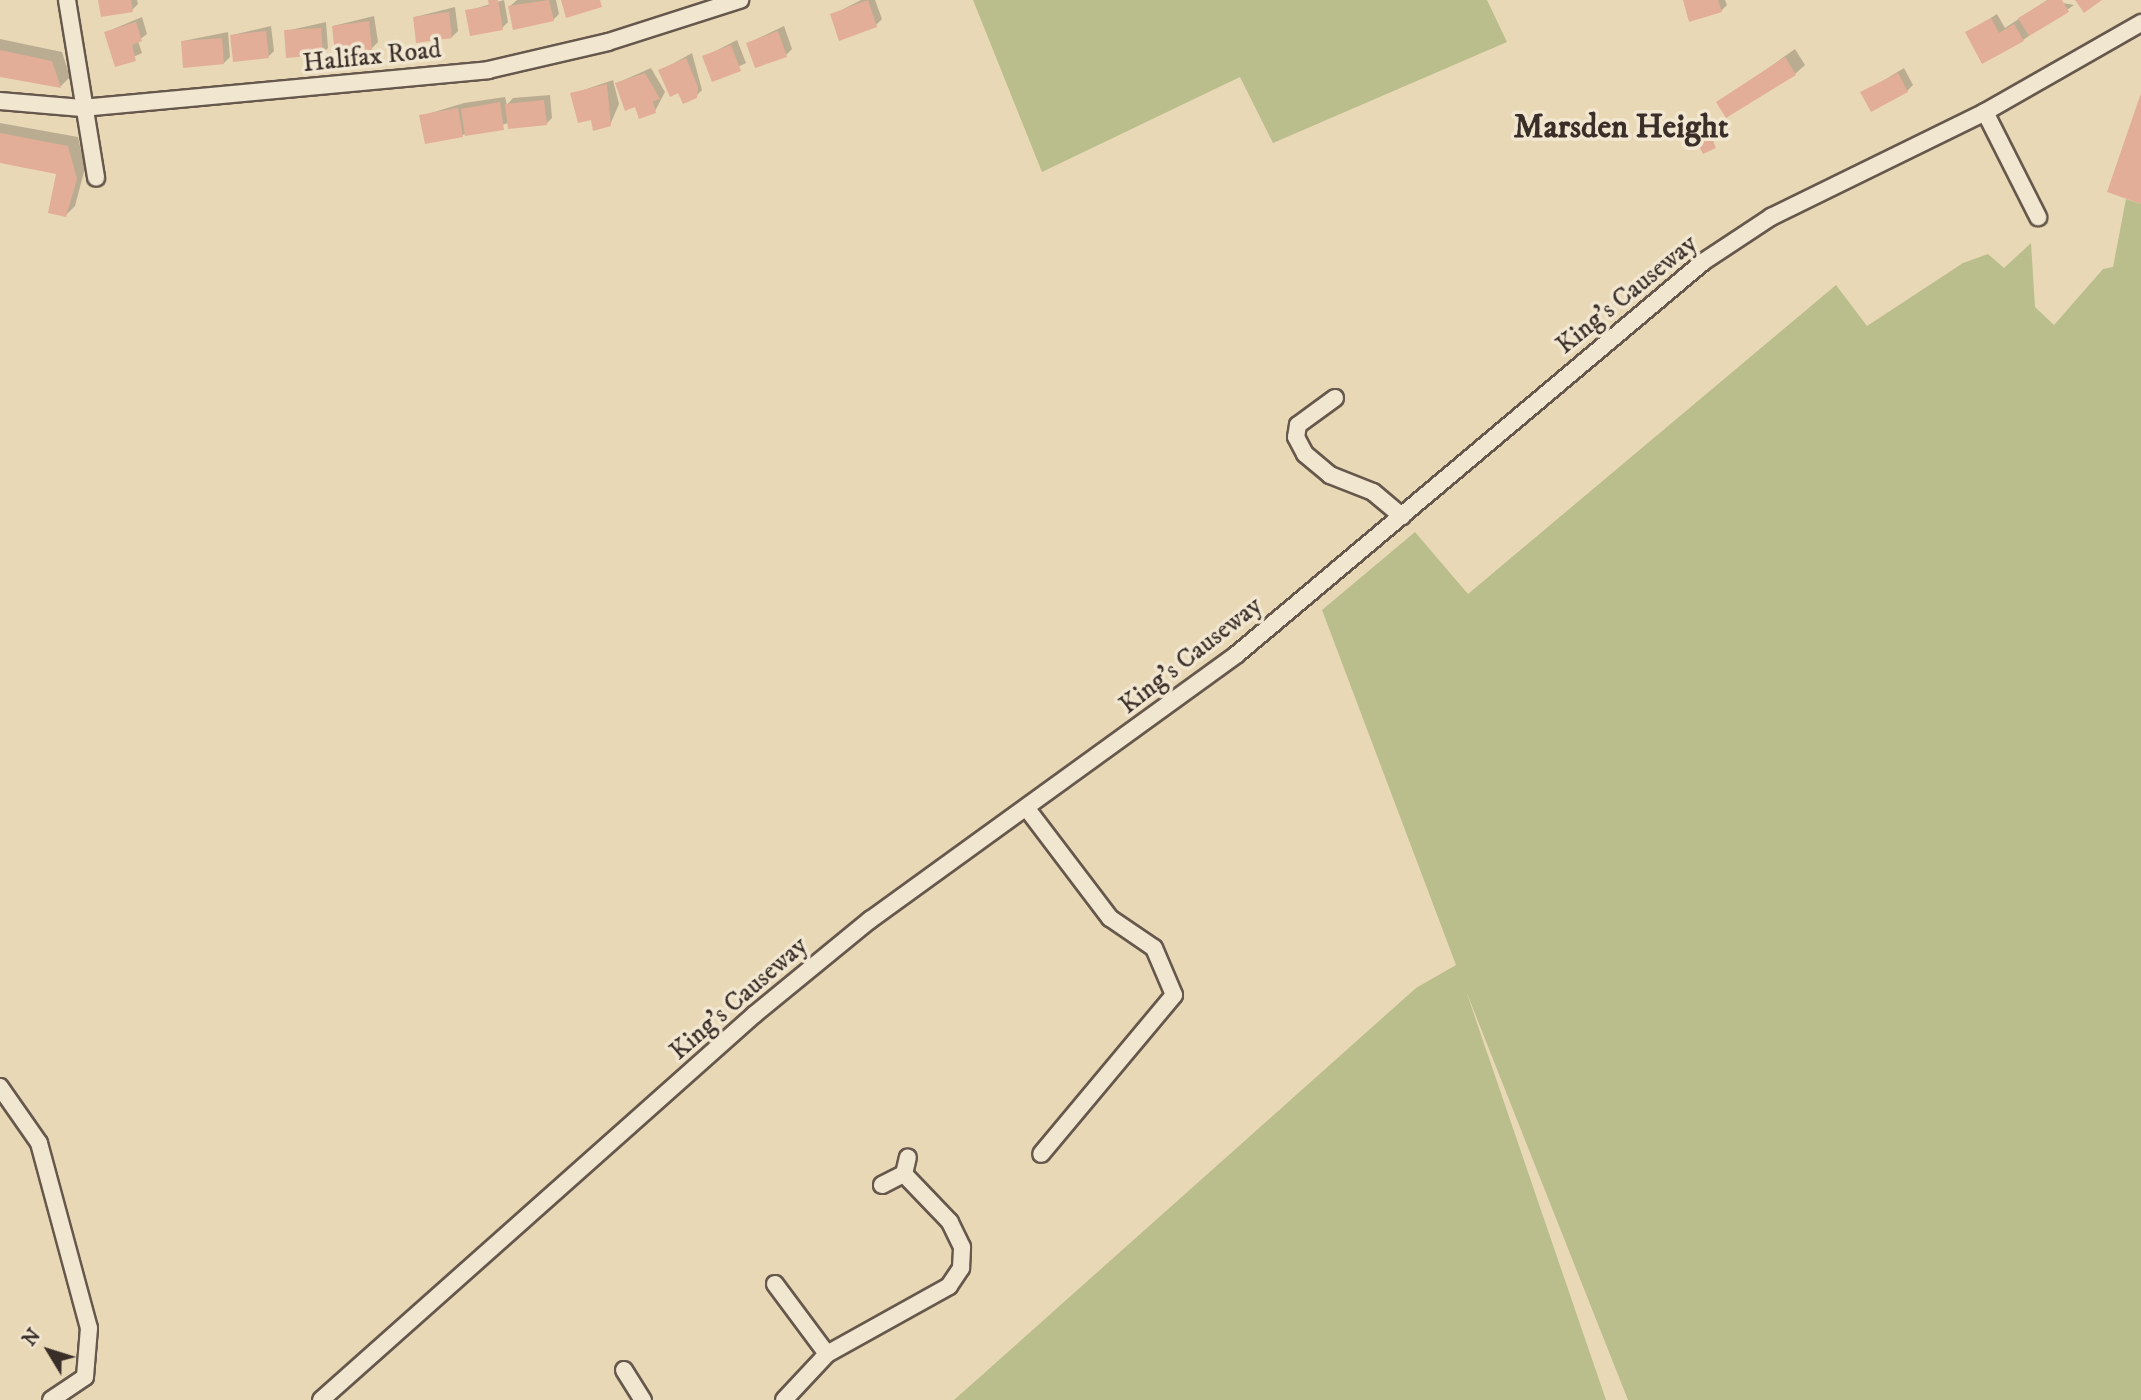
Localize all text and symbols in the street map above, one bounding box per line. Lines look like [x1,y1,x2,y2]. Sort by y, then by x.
street label: Halifax Road [301,34,443,80]
district label: Marsden Height [1513,108,1729,148]
street label: King's Causeway [1550,229,1704,361]
street label: King's Causeway [1114,591,1268,721]
street label: King's Causeway [664,931,814,1067]
north arrow [14,1316,84,1386]
text: N [18,1325,46,1351]

